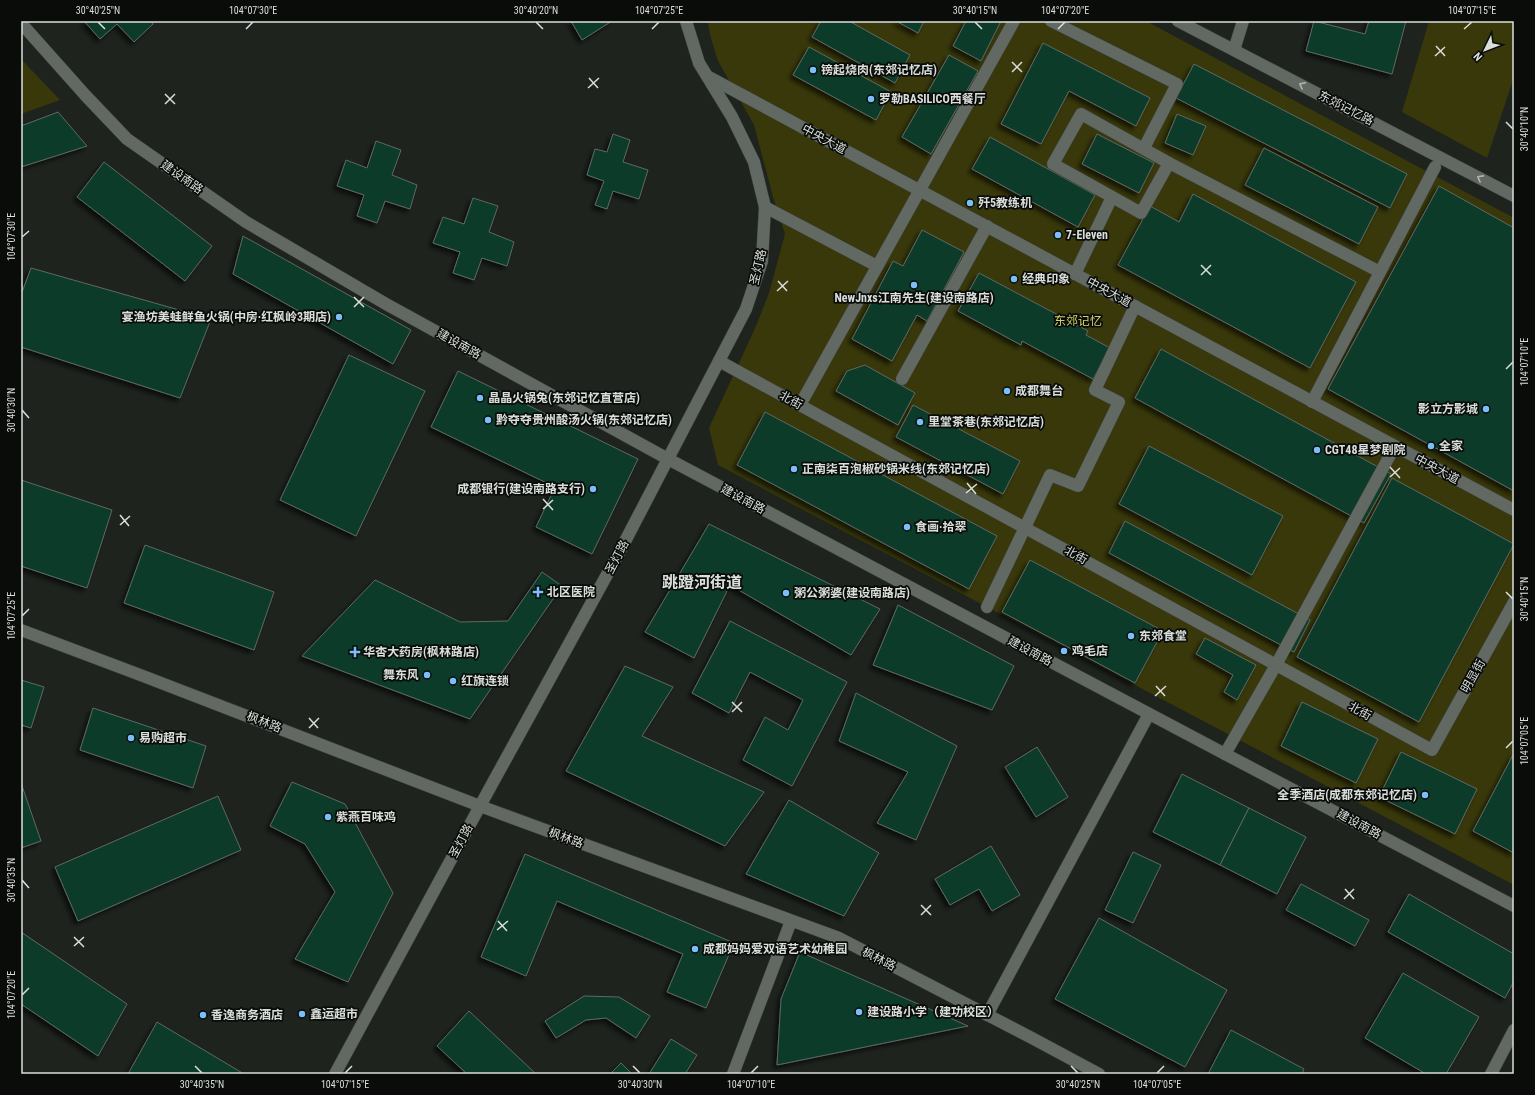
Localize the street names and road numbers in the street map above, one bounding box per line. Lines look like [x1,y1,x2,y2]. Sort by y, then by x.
street label: 东郊记忆路 [1316,88,1376,128]
street label: 中央大道 [800,122,848,156]
street label: 建设南路 [158,157,206,197]
street label: 圣灯路 [747,248,769,286]
street label: 中央大道 [1085,275,1133,309]
street label: 建设南路 [435,326,483,362]
street label: 北街 [777,388,805,412]
street label: 中央大道 [1413,452,1461,486]
street label: 建设南路 [719,482,767,516]
street label: 圣灯路 [602,538,632,576]
street label: 北街 [1062,543,1090,567]
street label: 建设南路 [1006,634,1054,668]
street label: 明显街 [1458,657,1488,695]
street label: 北街 [1346,699,1374,723]
street label: 枫林路 [245,709,283,735]
street label: 建设南路 [1335,807,1383,841]
street label: 圣灯路 [446,822,476,860]
street label: 枫林路 [547,825,585,851]
street label: 枫林路 [860,945,898,973]

